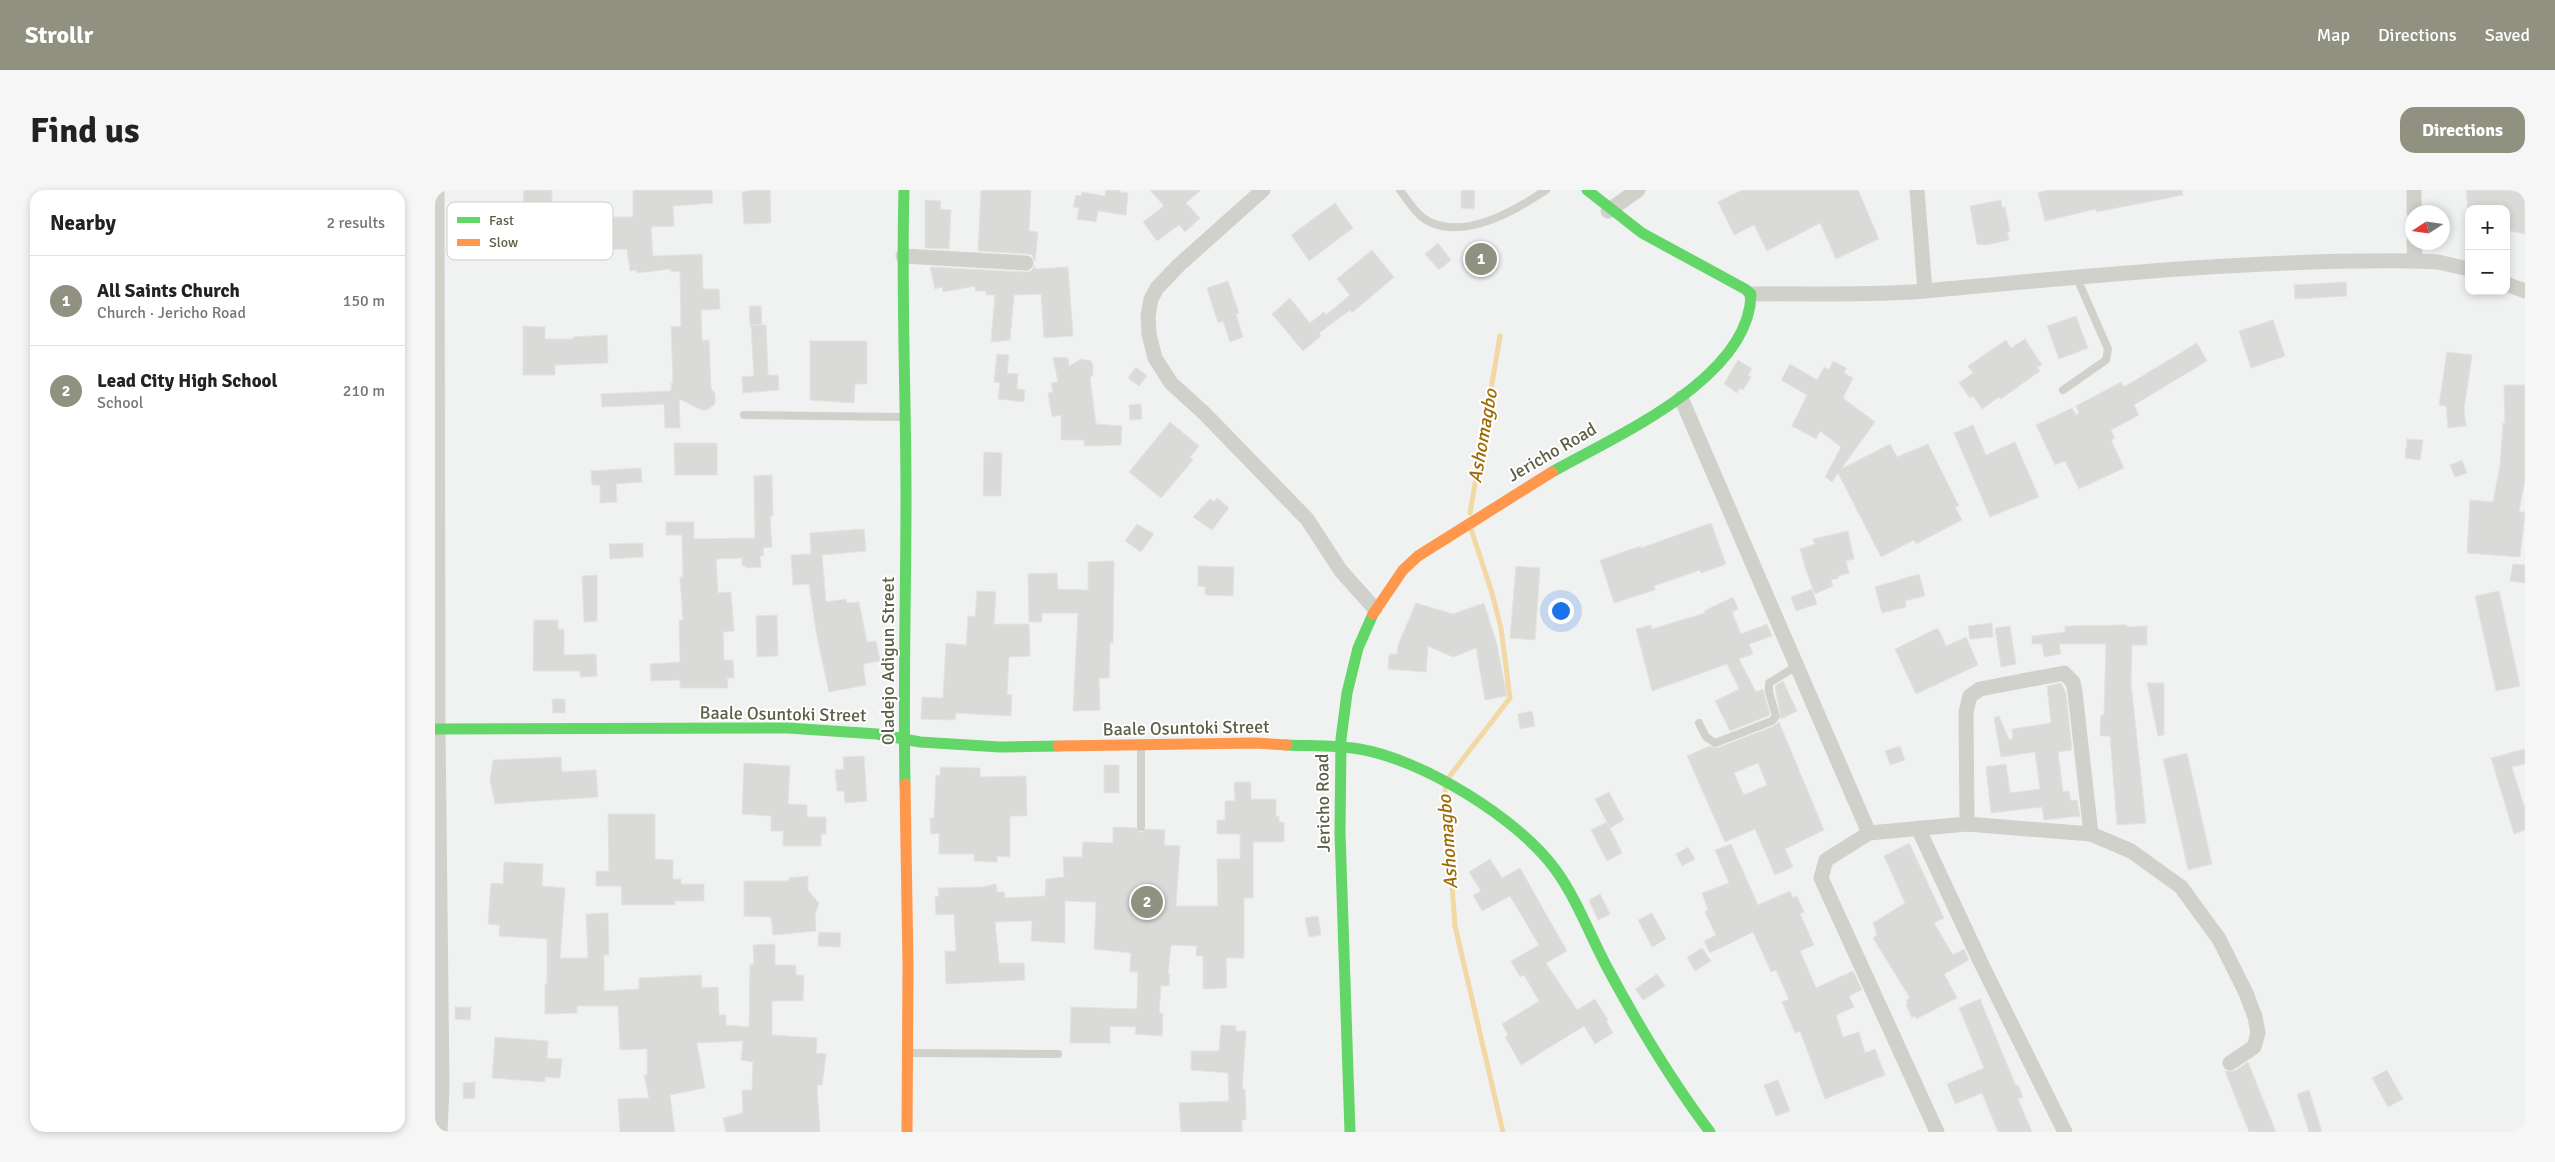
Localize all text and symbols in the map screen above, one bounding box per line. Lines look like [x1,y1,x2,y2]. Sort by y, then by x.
text: Strollr [25,20,93,50]
text: Map [2317,24,2350,46]
text: Directions [2378,24,2457,46]
text: Saved [2485,24,2530,46]
button: Directions [2400,107,2525,153]
text: Find us [30,109,140,152]
legend [447,202,613,260]
north arrow [2405,205,2450,250]
map controls [2465,205,2510,295]
button: + [2465,205,2510,250]
text: Nearby [50,210,116,236]
text: Fast [489,212,514,229]
text: 2 results [326,213,385,233]
text: Slow [489,234,518,251]
pin: 1 [1465,240,1497,278]
button: − [2465,250,2510,295]
text: All Saints Church [97,279,240,303]
text: 1 [62,291,70,311]
text: 150 m [343,291,385,311]
text: Church · Jericho Road [97,303,246,323]
text: Lead City High School [97,369,277,393]
text: 2 [62,381,70,401]
text: 210 m [343,381,385,401]
water label: Ashomagbo [1463,386,1503,485]
text: School [97,393,143,413]
street label: Jericho Road [1504,418,1600,486]
street label: Oladejo Adigun Street [877,577,899,745]
your location [1548,598,1574,624]
street label: Baale Osuntoki Street [699,702,867,726]
street label: Baale Osuntoki Street [1102,716,1270,740]
street label: Jericho Road [1311,753,1335,853]
water label: Ashomagbo [1433,793,1463,890]
pin: 2 [1131,883,1163,921]

